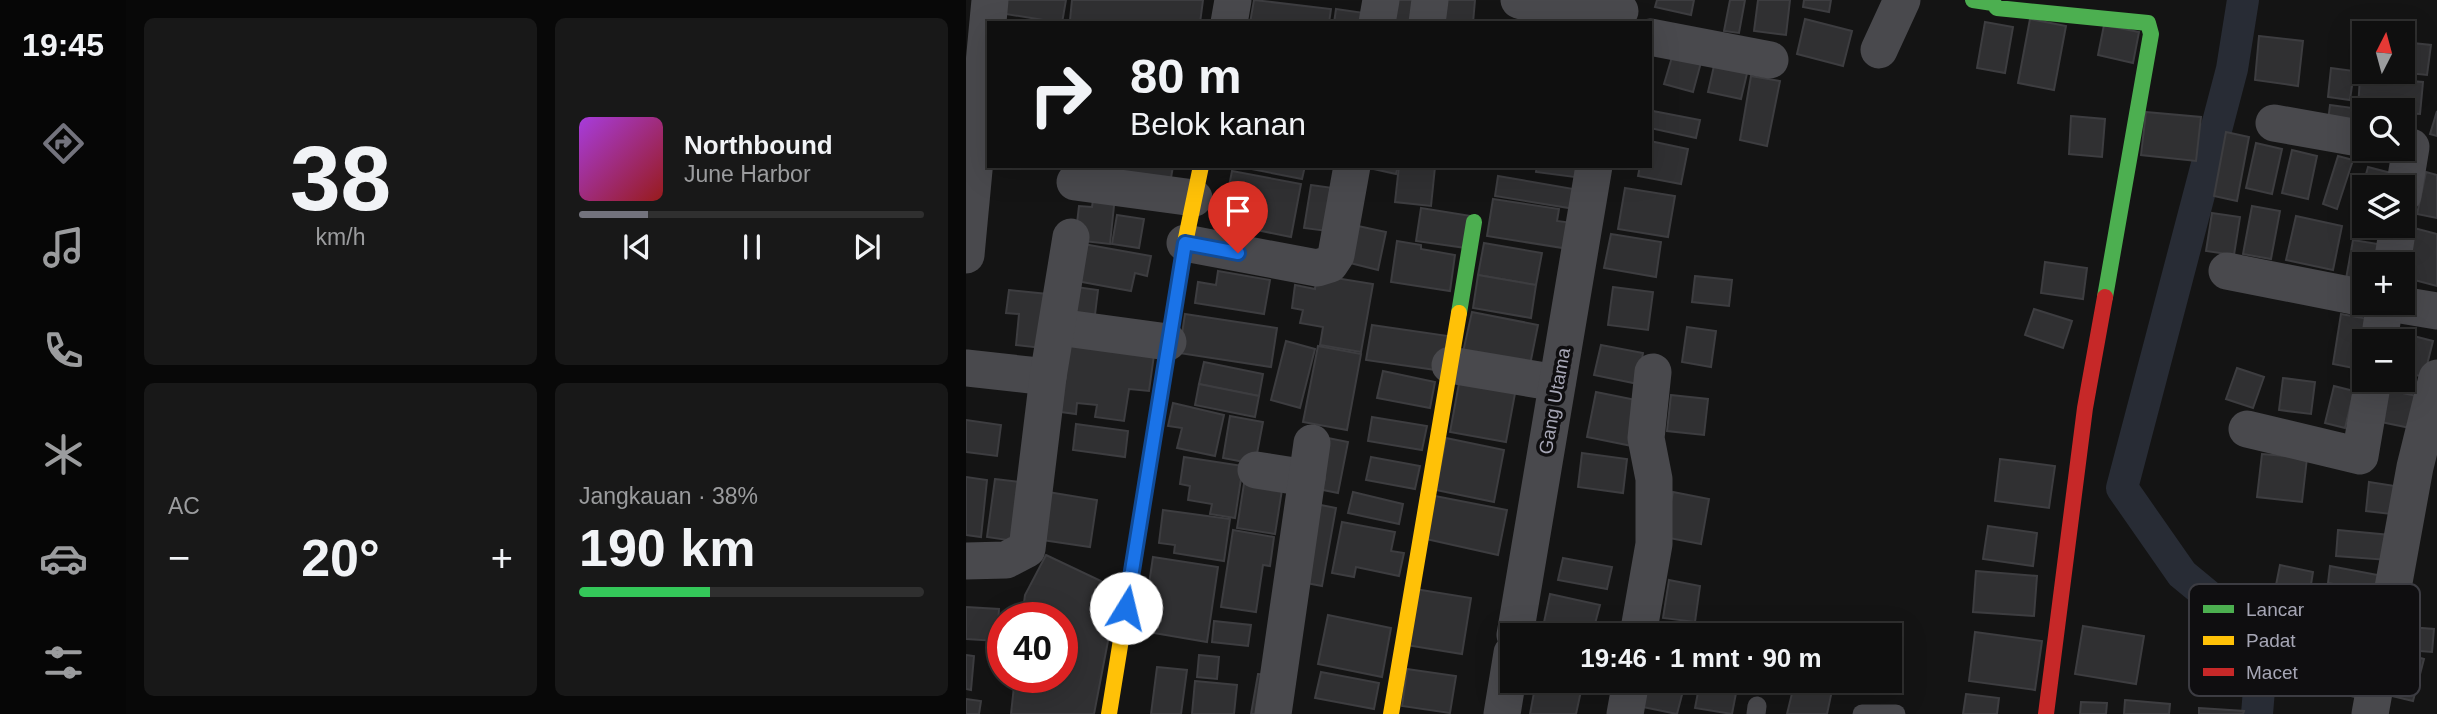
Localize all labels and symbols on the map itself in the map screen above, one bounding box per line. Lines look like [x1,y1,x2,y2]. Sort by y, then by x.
north arrow [2352,21,2415,84]
pin [1208,181,1268,253]
street label: Gang Utama [1535,346,1574,456]
position arrow [1089,571,1163,645]
legend [2189,584,2420,696]
text: Lancar [2246,599,2305,620]
speed limit sign: 40 [987,602,1078,693]
text: Padat [2246,630,2296,651]
text: Macet [2246,662,2298,683]

